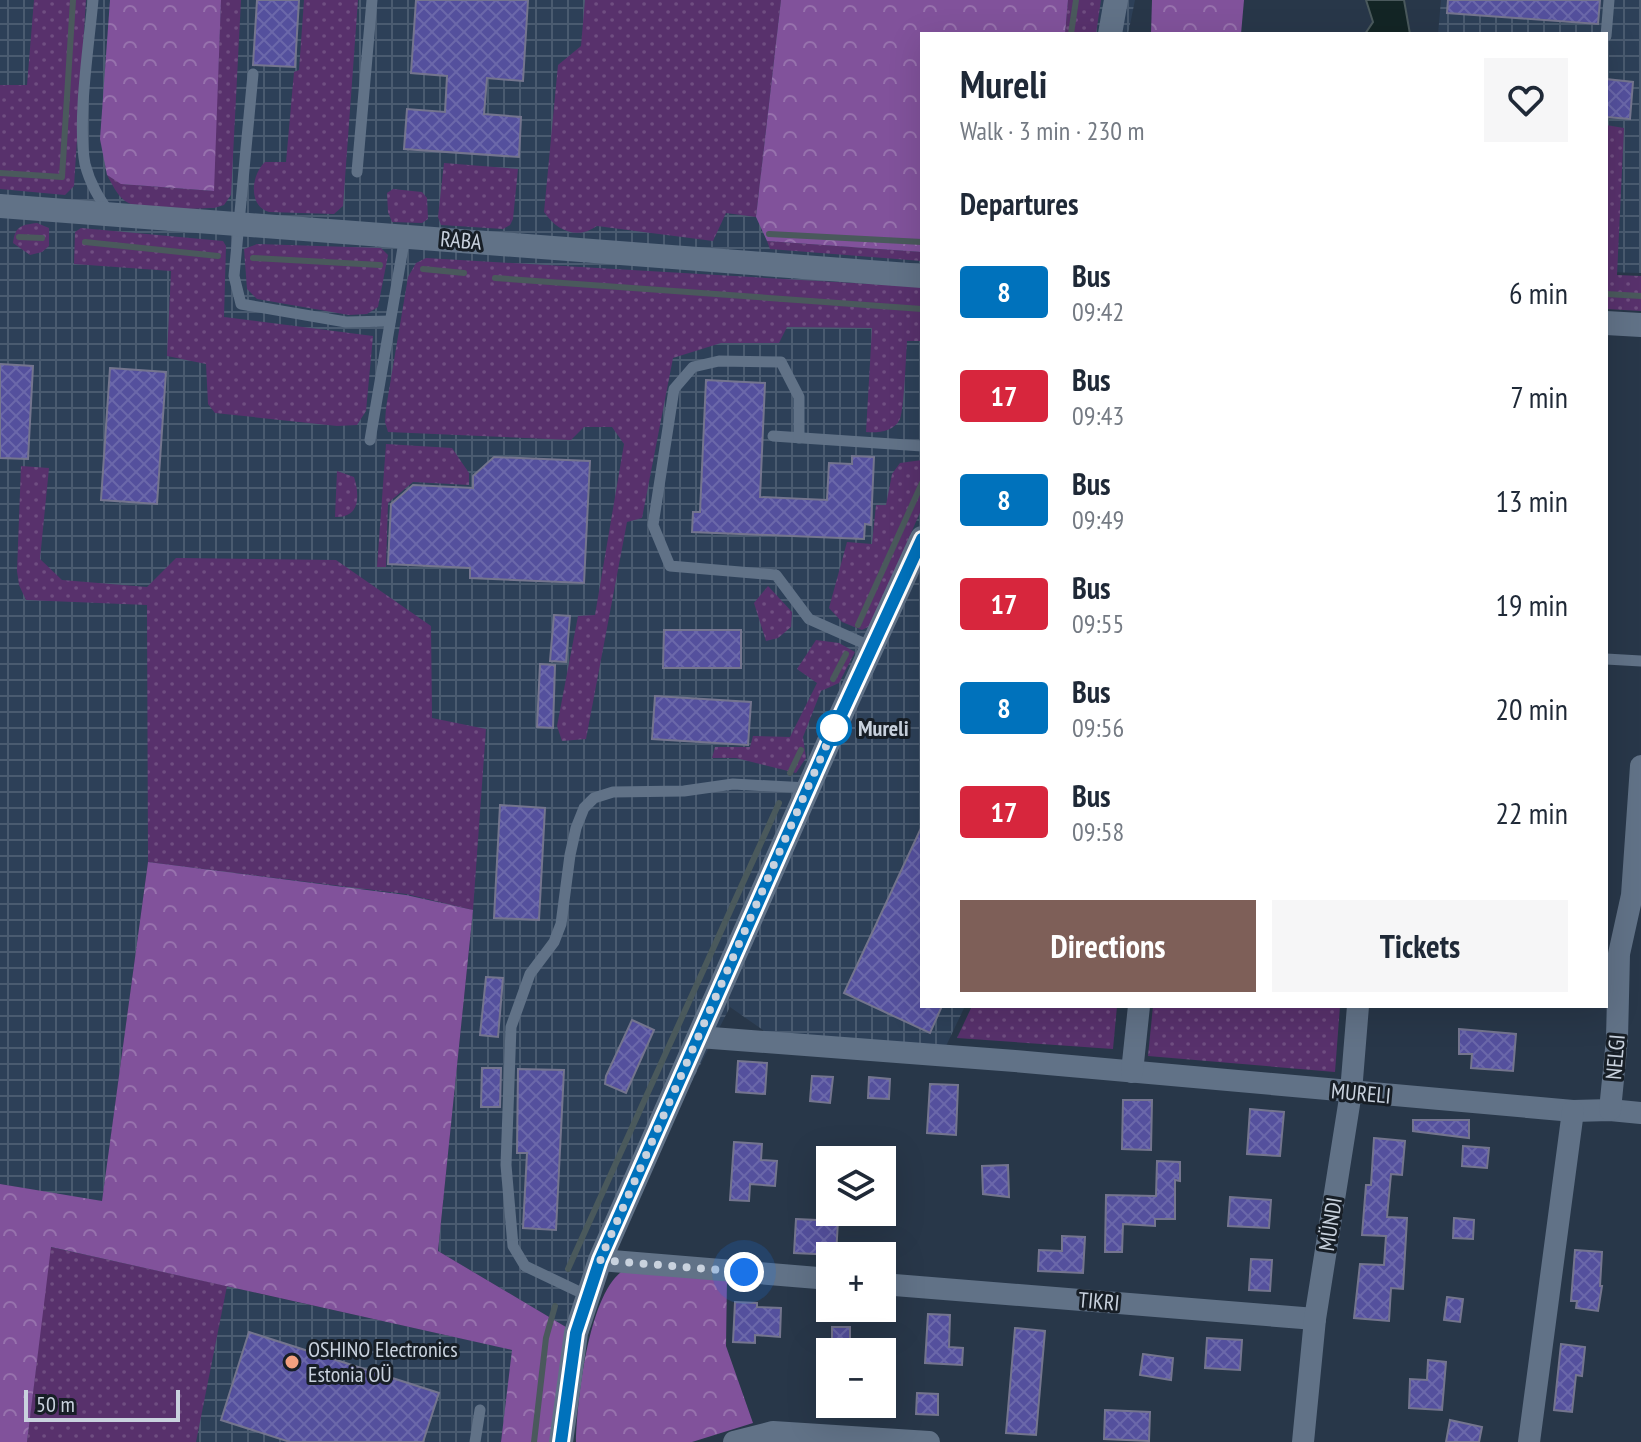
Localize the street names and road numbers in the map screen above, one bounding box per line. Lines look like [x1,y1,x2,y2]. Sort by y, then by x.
street label: RABA [439,224,483,256]
street label: NELGI [1599,1033,1631,1081]
street label: MURELI [1330,1076,1392,1110]
street label: MÜNDI [1312,1195,1348,1253]
street label: TIKRI [1077,1285,1121,1317]

